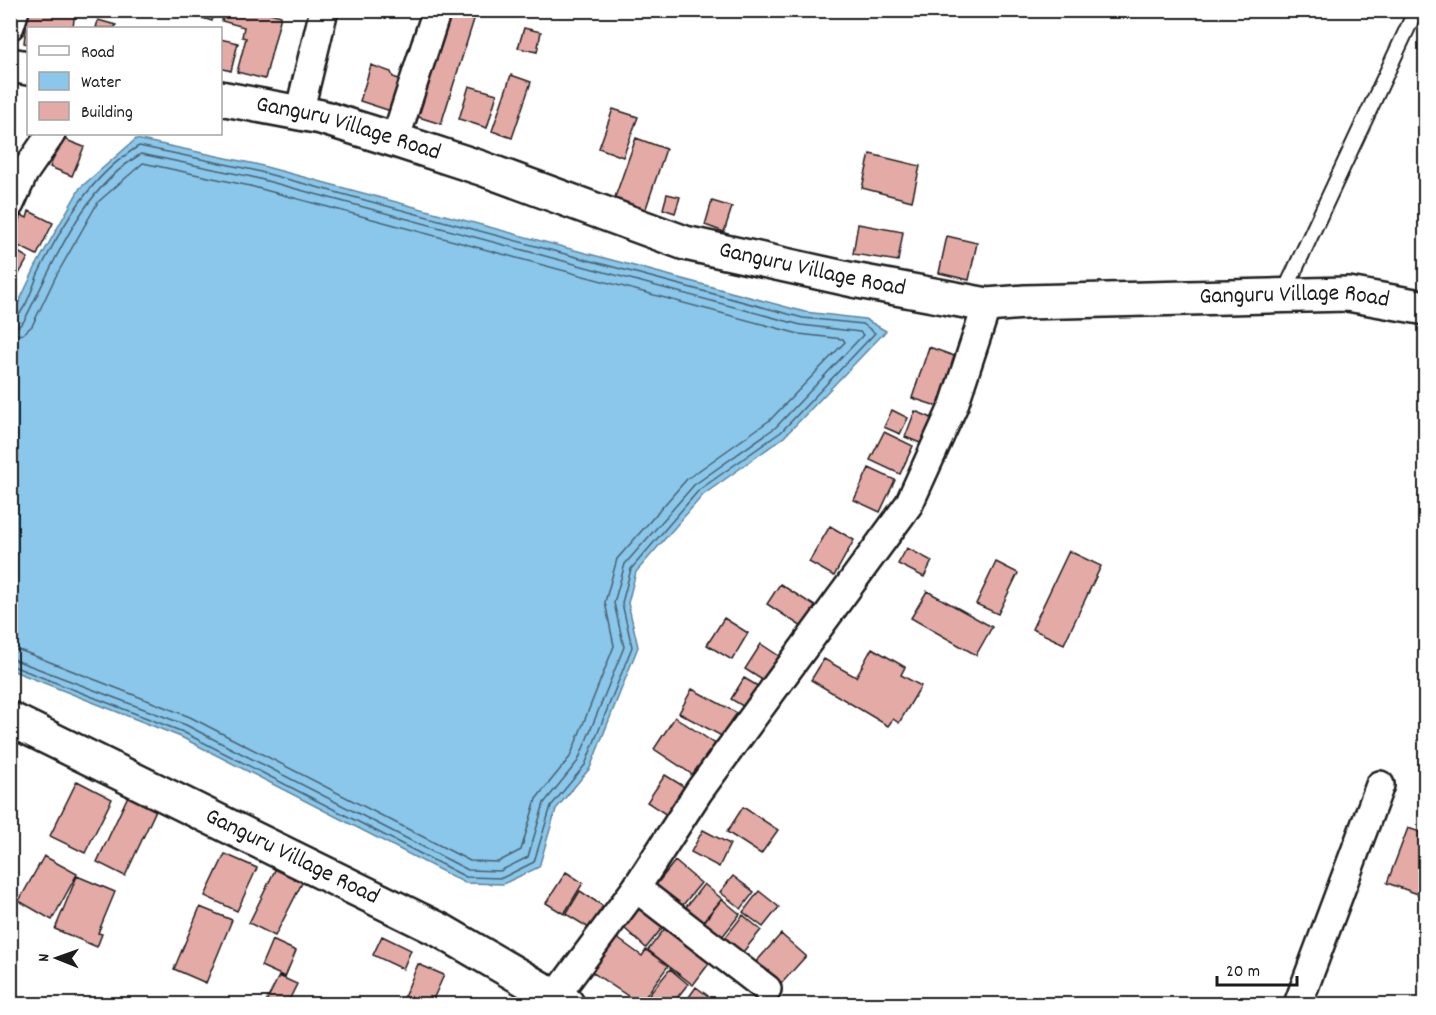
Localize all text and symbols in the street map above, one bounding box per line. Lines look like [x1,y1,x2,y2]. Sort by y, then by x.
legend [27,27,222,135]
text: Road [81,41,115,66]
text: Water [81,71,121,96]
street label: Ganguru Village Road [253,88,445,171]
text: Building [81,101,133,126]
street label: Ganguru Village Road [715,234,908,306]
street label: Ganguru Village Road [1199,277,1392,318]
street label: Ganguru Village Road [199,800,385,914]
north arrow [27,928,87,988]
scale bar [1217,949,1296,987]
text: N [33,954,56,962]
text: 20 m [1226,960,1260,985]

